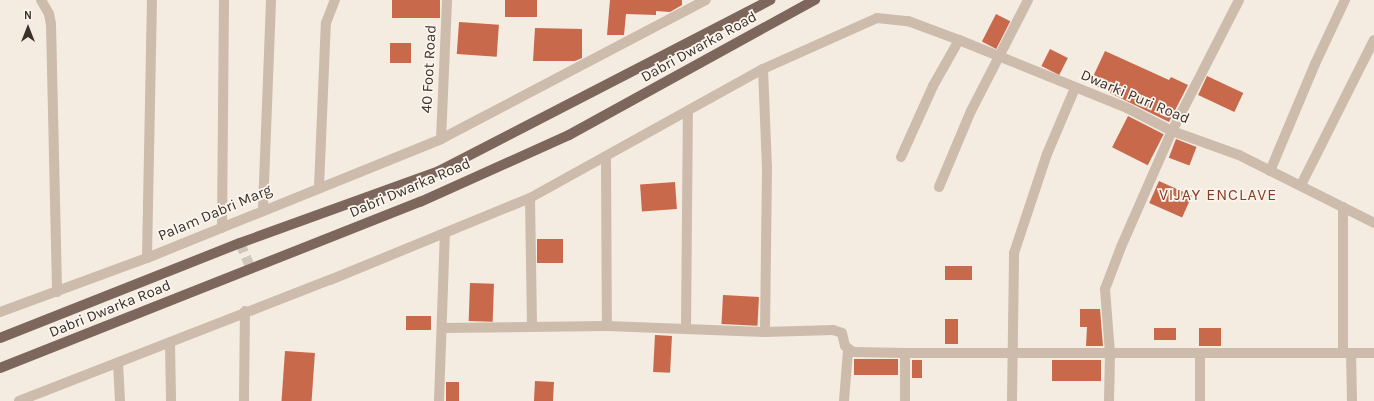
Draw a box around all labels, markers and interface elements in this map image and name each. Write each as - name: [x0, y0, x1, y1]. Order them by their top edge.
- north arrow: [8, 8, 48, 48]
- street label: Dabri Dwarka Road: [638, 8, 760, 86]
- text: N: [24, 9, 32, 22]
- street label: 40 Foot Road: [418, 24, 440, 114]
- street label: Dwarki Puri Road: [1078, 66, 1192, 128]
- street label: Dabri Dwarka Road: [347, 154, 473, 222]
- street label: Palam Dabri Marg: [155, 181, 275, 245]
- district label: VIJAY ENCLAVE: [1159, 185, 1277, 205]
- street label: Dabri Dwarka Road: [46, 276, 174, 342]

